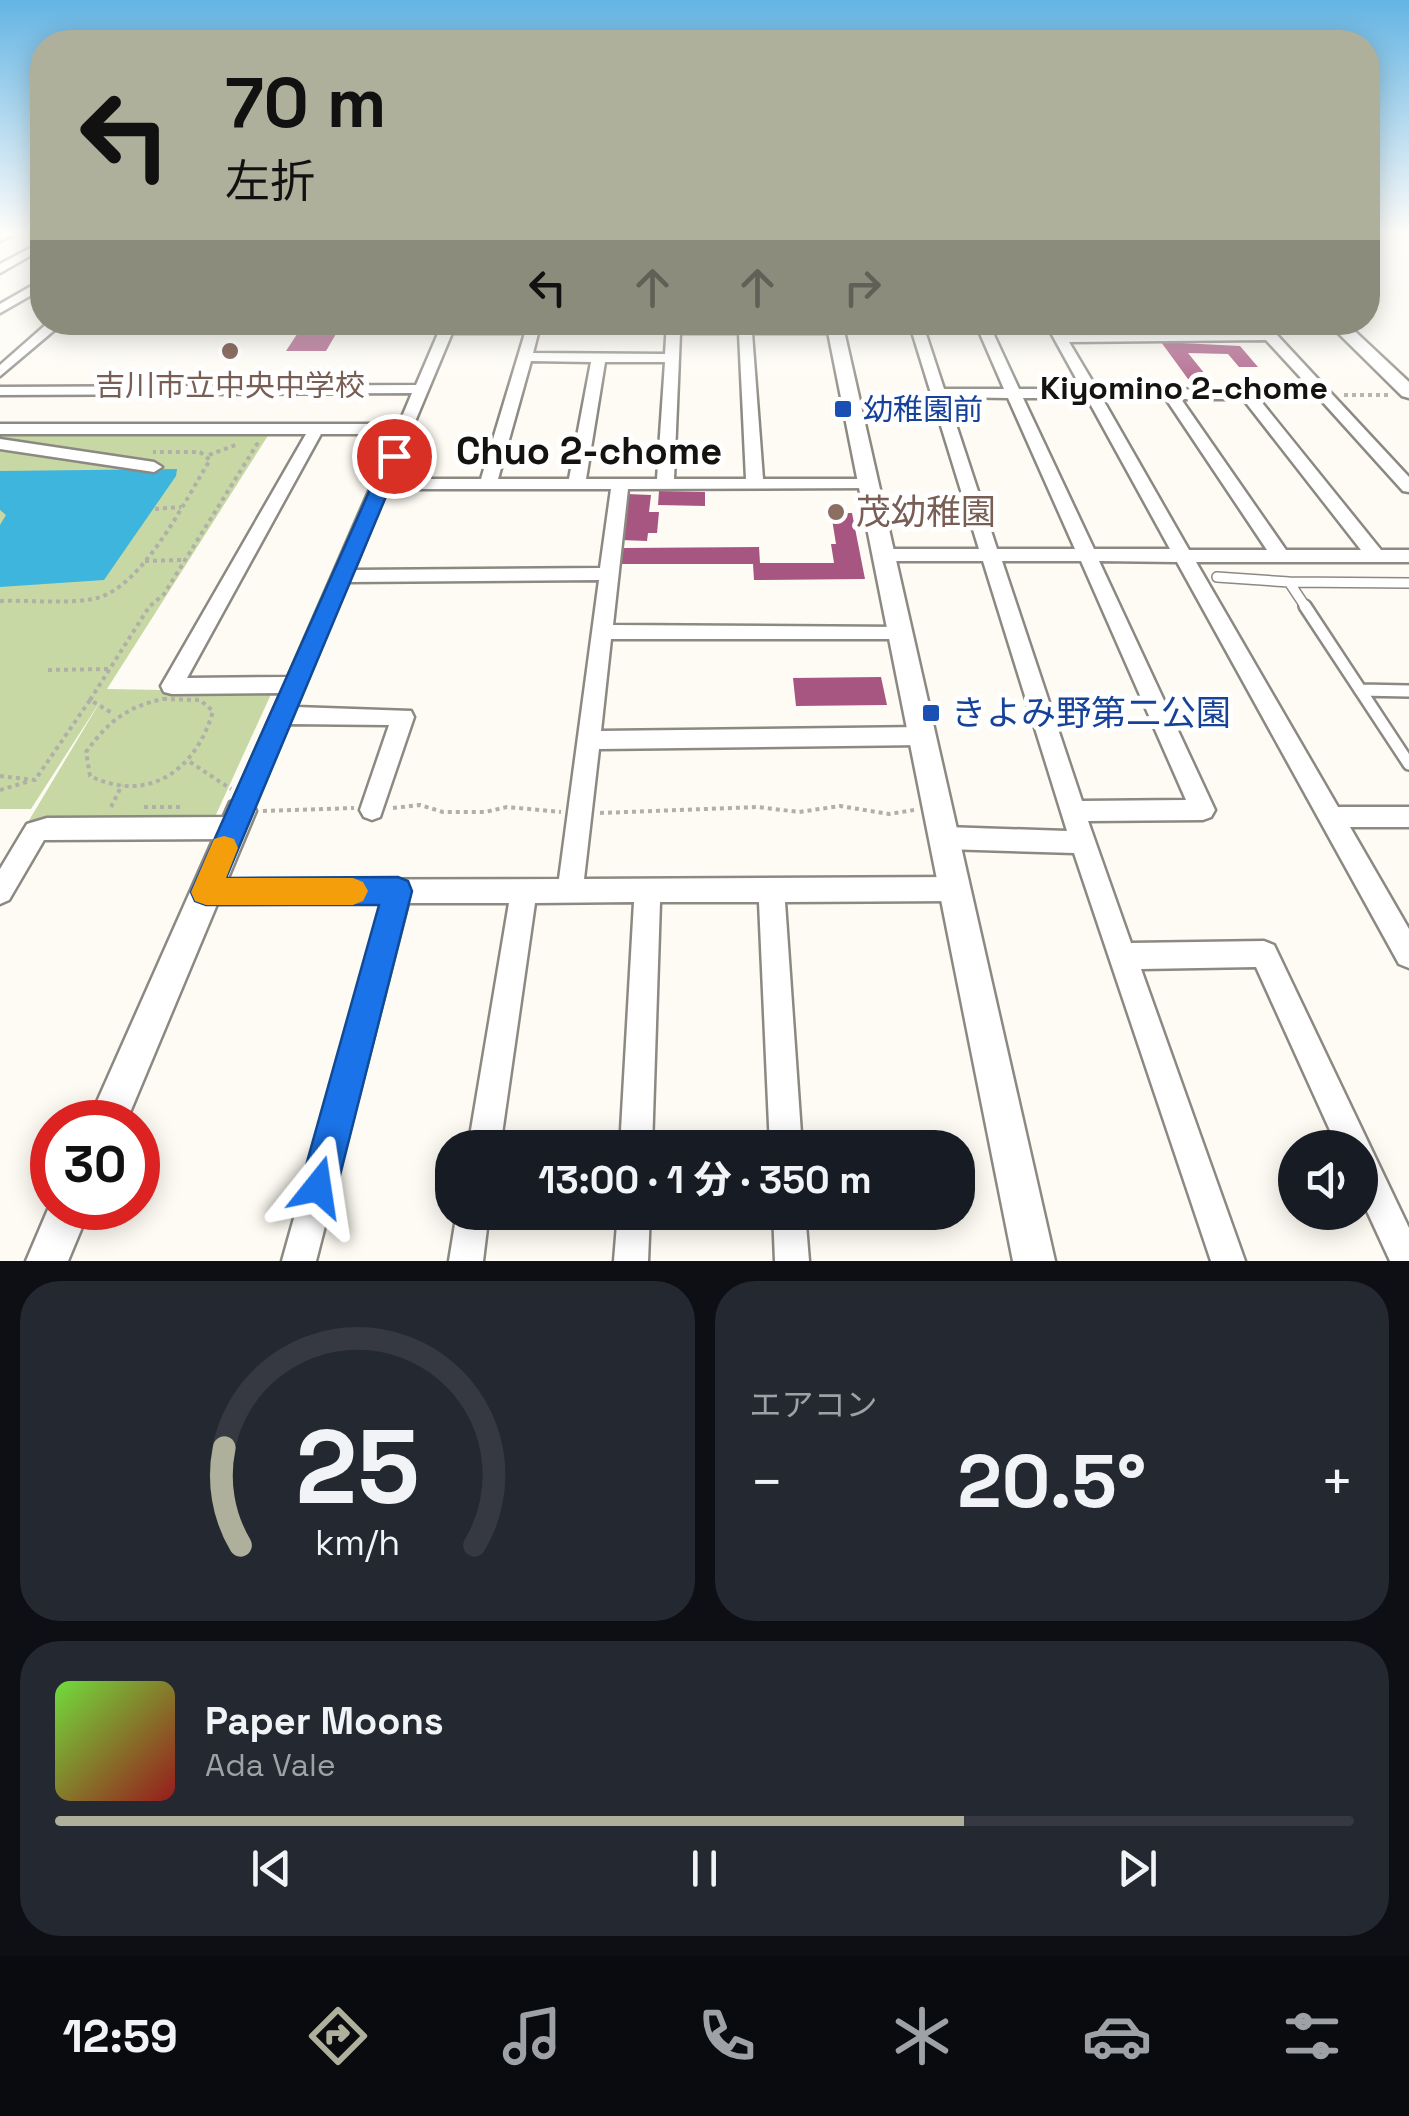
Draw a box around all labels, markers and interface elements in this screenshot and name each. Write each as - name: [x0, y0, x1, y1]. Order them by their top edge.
- text: 70 m: [225, 58, 386, 147]
- icon: left: [60, 70, 190, 200]
- text: 左折: [225, 153, 315, 210]
- icon: left: [520, 260, 575, 315]
- icon: ahead: [625, 260, 680, 315]
- icon: ahead: [730, 260, 785, 315]
- icon: right: [835, 260, 890, 315]
- marker: 吉川市立中央中学校: [219, 340, 241, 362]
- place label: 吉川市立中央中学校: [95, 366, 365, 405]
- district label: Kiyomino 2-chome: [1040, 368, 1328, 408]
- place label: 幼稚園前: [863, 390, 983, 429]
- marker: 幼稚園前: [832, 398, 854, 420]
- pin: [352, 414, 437, 499]
- district label: Chuo 2-chome: [456, 427, 722, 475]
- icon: arrive: [367, 429, 422, 484]
- place label: 茂幼稚園: [856, 490, 996, 534]
- marker: 茂幼稚園: [825, 501, 847, 523]
- place label: きよみ野第二公園: [951, 691, 1231, 735]
- marker: きよみ野第二公園: [920, 702, 942, 724]
- speed limit sign: 30: [30, 1100, 160, 1230]
- map controls: [1278, 1130, 1378, 1230]
- button: sound: [1278, 1130, 1378, 1230]
- position arrow: [266, 1135, 370, 1239]
- text: 13:00 · 1 分 · 350 m: [538, 1156, 872, 1204]
- text: エアコン: [750, 1385, 878, 1425]
- text: 25: [295, 1401, 419, 1533]
- text: 20.5°: [957, 1433, 1146, 1529]
- text: −: [750, 1447, 784, 1517]
- text: +: [1320, 1447, 1354, 1517]
- text: km/h: [315, 1520, 400, 1565]
- text: Paper Moons: [205, 1697, 444, 1745]
- text: Ada Vale: [205, 1745, 336, 1785]
- icon: previous: [244, 1841, 299, 1896]
- icon: pause: [677, 1841, 732, 1896]
- icon: next: [1110, 1841, 1165, 1896]
- icon: directions: [303, 2001, 373, 2071]
- icon: music: [497, 2001, 567, 2071]
- icon: phone: [692, 2001, 762, 2071]
- icon: climate: [887, 2001, 957, 2071]
- icon: car: [1082, 2001, 1152, 2071]
- icon: filters: [1277, 2001, 1347, 2071]
- text: 12:59: [62, 2008, 178, 2065]

